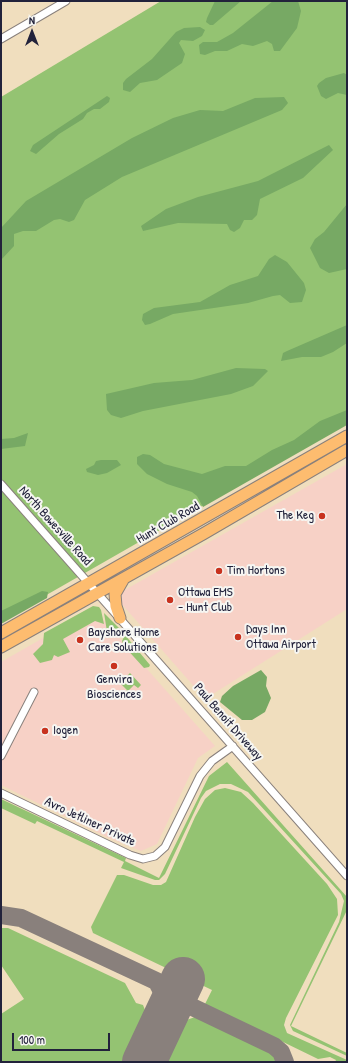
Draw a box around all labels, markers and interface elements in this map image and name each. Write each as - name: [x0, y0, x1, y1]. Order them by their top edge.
- north arrow: [12, 12, 52, 52]
- text: N: [29, 13, 35, 27]
- street label: North Bowesville Road: [15, 483, 95, 569]
- street label: Hunt Club Road: [134, 499, 202, 547]
- place label: The Keg: [277, 508, 314, 524]
- marker: The Keg: [317, 511, 327, 521]
- place label: Tim Hortons: [227, 563, 285, 579]
- marker: Tim Hortons: [214, 566, 224, 576]
- place label: Ottawa EMS - Hunt Club: [178, 585, 233, 616]
- marker: Ottawa EMS - Hunt Club: [165, 595, 175, 605]
- place label: Days Inn Ottawa Airport: [246, 622, 316, 653]
- place label: Bayshore Home Care Solutions: [88, 625, 159, 656]
- marker: Days Inn Ottawa Airport: [233, 632, 243, 642]
- marker: Bayshore Home Care Solutions: [75, 635, 85, 645]
- marker: Genvira Biosciences: [109, 661, 119, 671]
- place label: Genvira Biosciences: [87, 672, 141, 703]
- street label: Paul Benoit Driveway: [190, 680, 266, 764]
- place label: Iogen: [53, 723, 78, 739]
- marker: Iogen: [40, 726, 50, 736]
- street label: Avro Jetliner Private: [42, 794, 138, 850]
- scale bar: [14, 1025, 112, 1051]
- text: 100 m: [19, 1031, 45, 1048]

